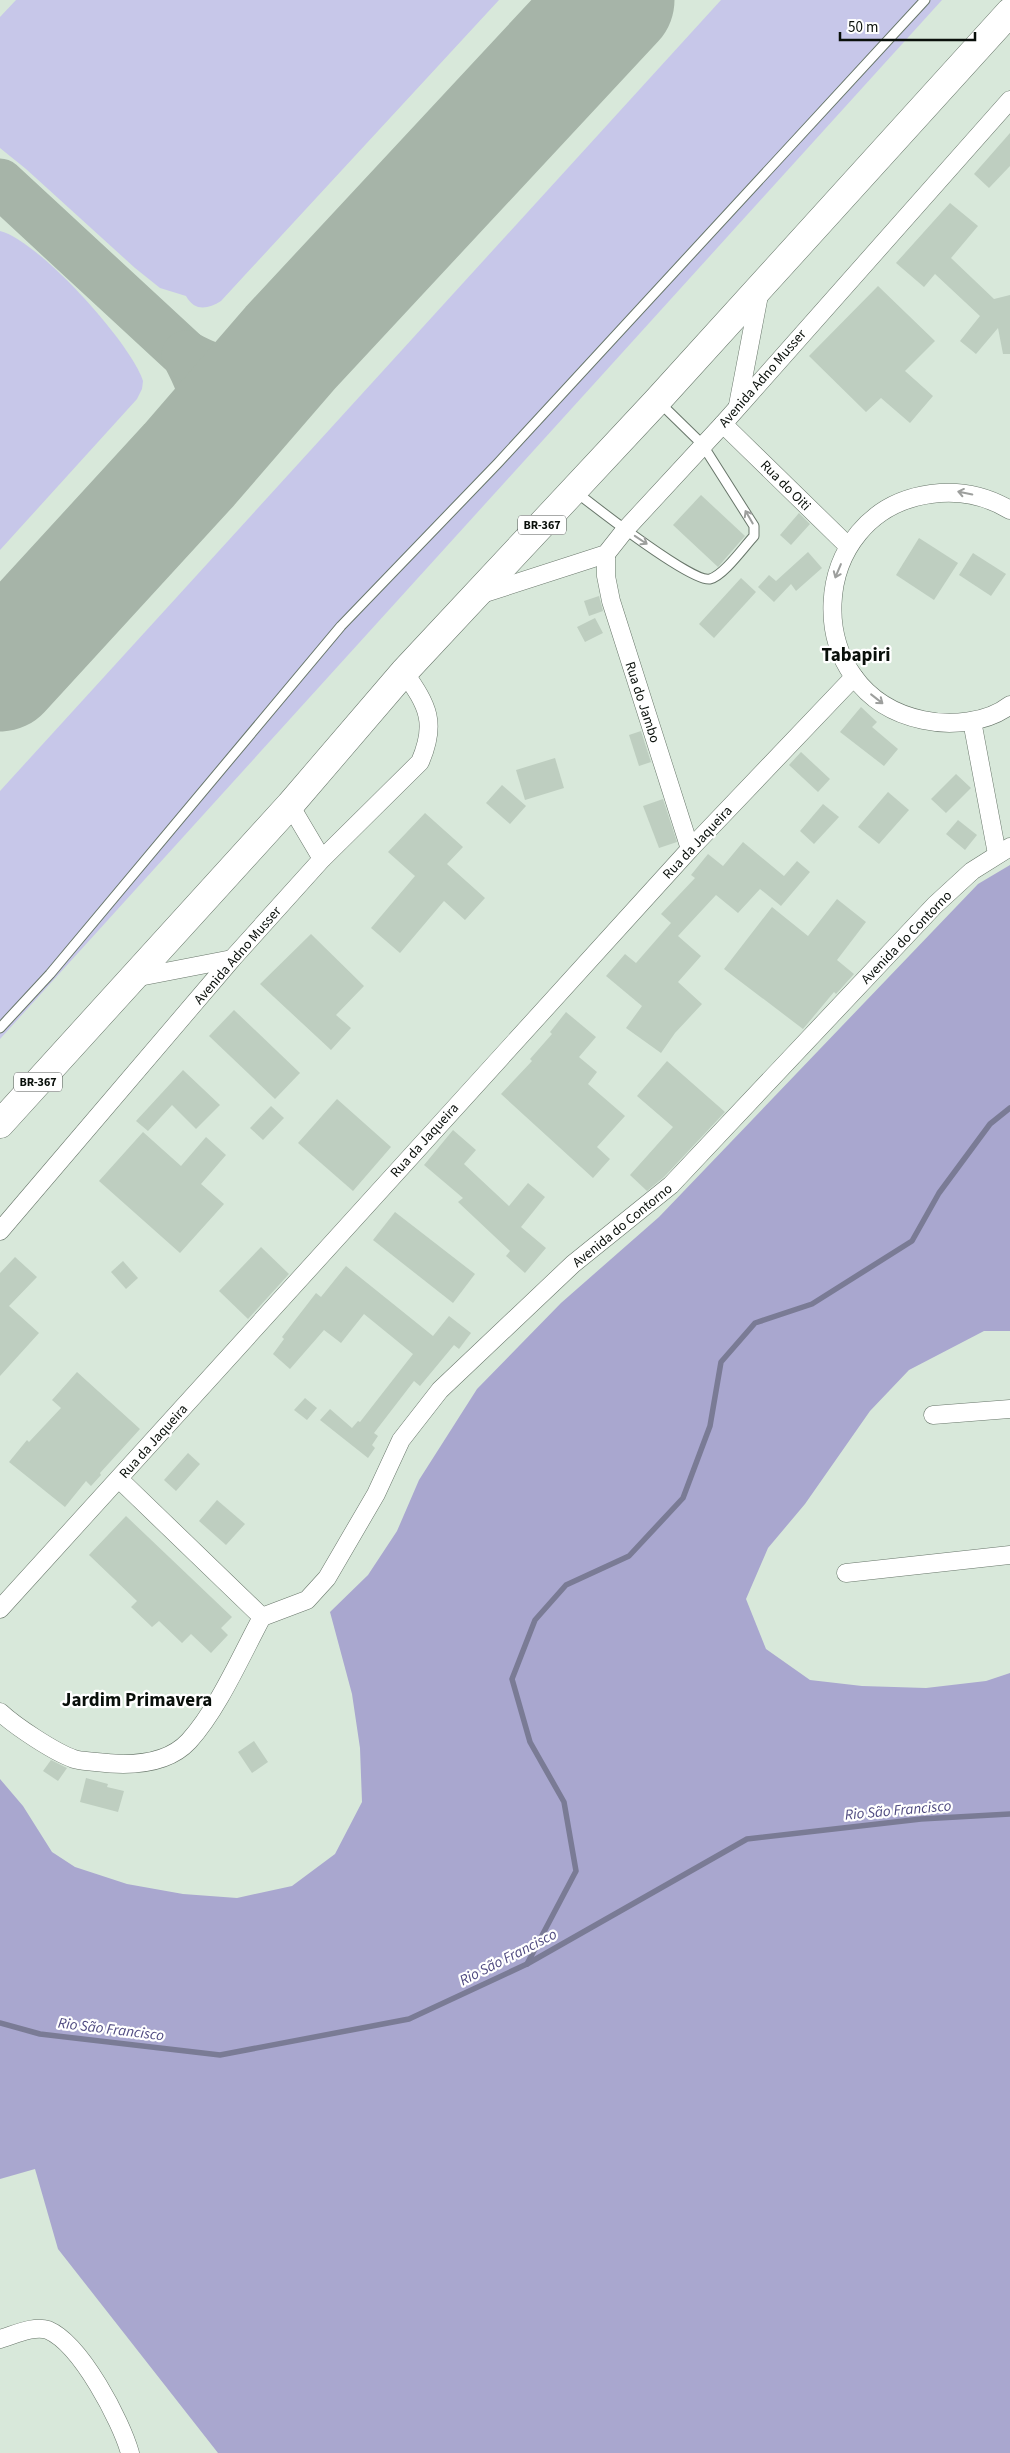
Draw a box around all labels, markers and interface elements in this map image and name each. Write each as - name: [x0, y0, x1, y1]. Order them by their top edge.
- scale bar: [840, 10, 975, 42]
- text: 50 m: [848, 17, 878, 38]
- street label: Avenida Adno Musser: [714, 325, 811, 432]
- street label: Rua do Oiti: [755, 456, 815, 516]
- one-way arrow: [957, 488, 973, 498]
- one-way arrow: [744, 511, 754, 525]
- road number: BR-367: [518, 516, 566, 534]
- one-way arrow: [633, 536, 647, 546]
- one-way arrow: [832, 563, 842, 578]
- district label: Tabapiri: [822, 642, 891, 669]
- street label: Rua do Jambo: [620, 659, 665, 745]
- one-way arrow: [870, 694, 884, 704]
- street label: Rua da Jaqueira: [658, 801, 737, 884]
- street label: Avenida do Contorno: [857, 886, 957, 989]
- street label: Avenida Adno Musser: [189, 902, 286, 1009]
- road number: BR-367: [14, 1072, 62, 1092]
- street label: Rua da Jaqueira: [386, 1099, 464, 1182]
- street label: Avenida do Contorno: [568, 1179, 677, 1272]
- street label: Rua da Jaqueira: [115, 1400, 193, 1483]
- district label: Jardim Primavera: [62, 1687, 212, 1714]
- water label: Rio São Francisco: [844, 1795, 952, 1826]
- water label: Rio São Francisco: [456, 1924, 561, 1991]
- water label: Rio São Francisco: [57, 2013, 166, 2046]

